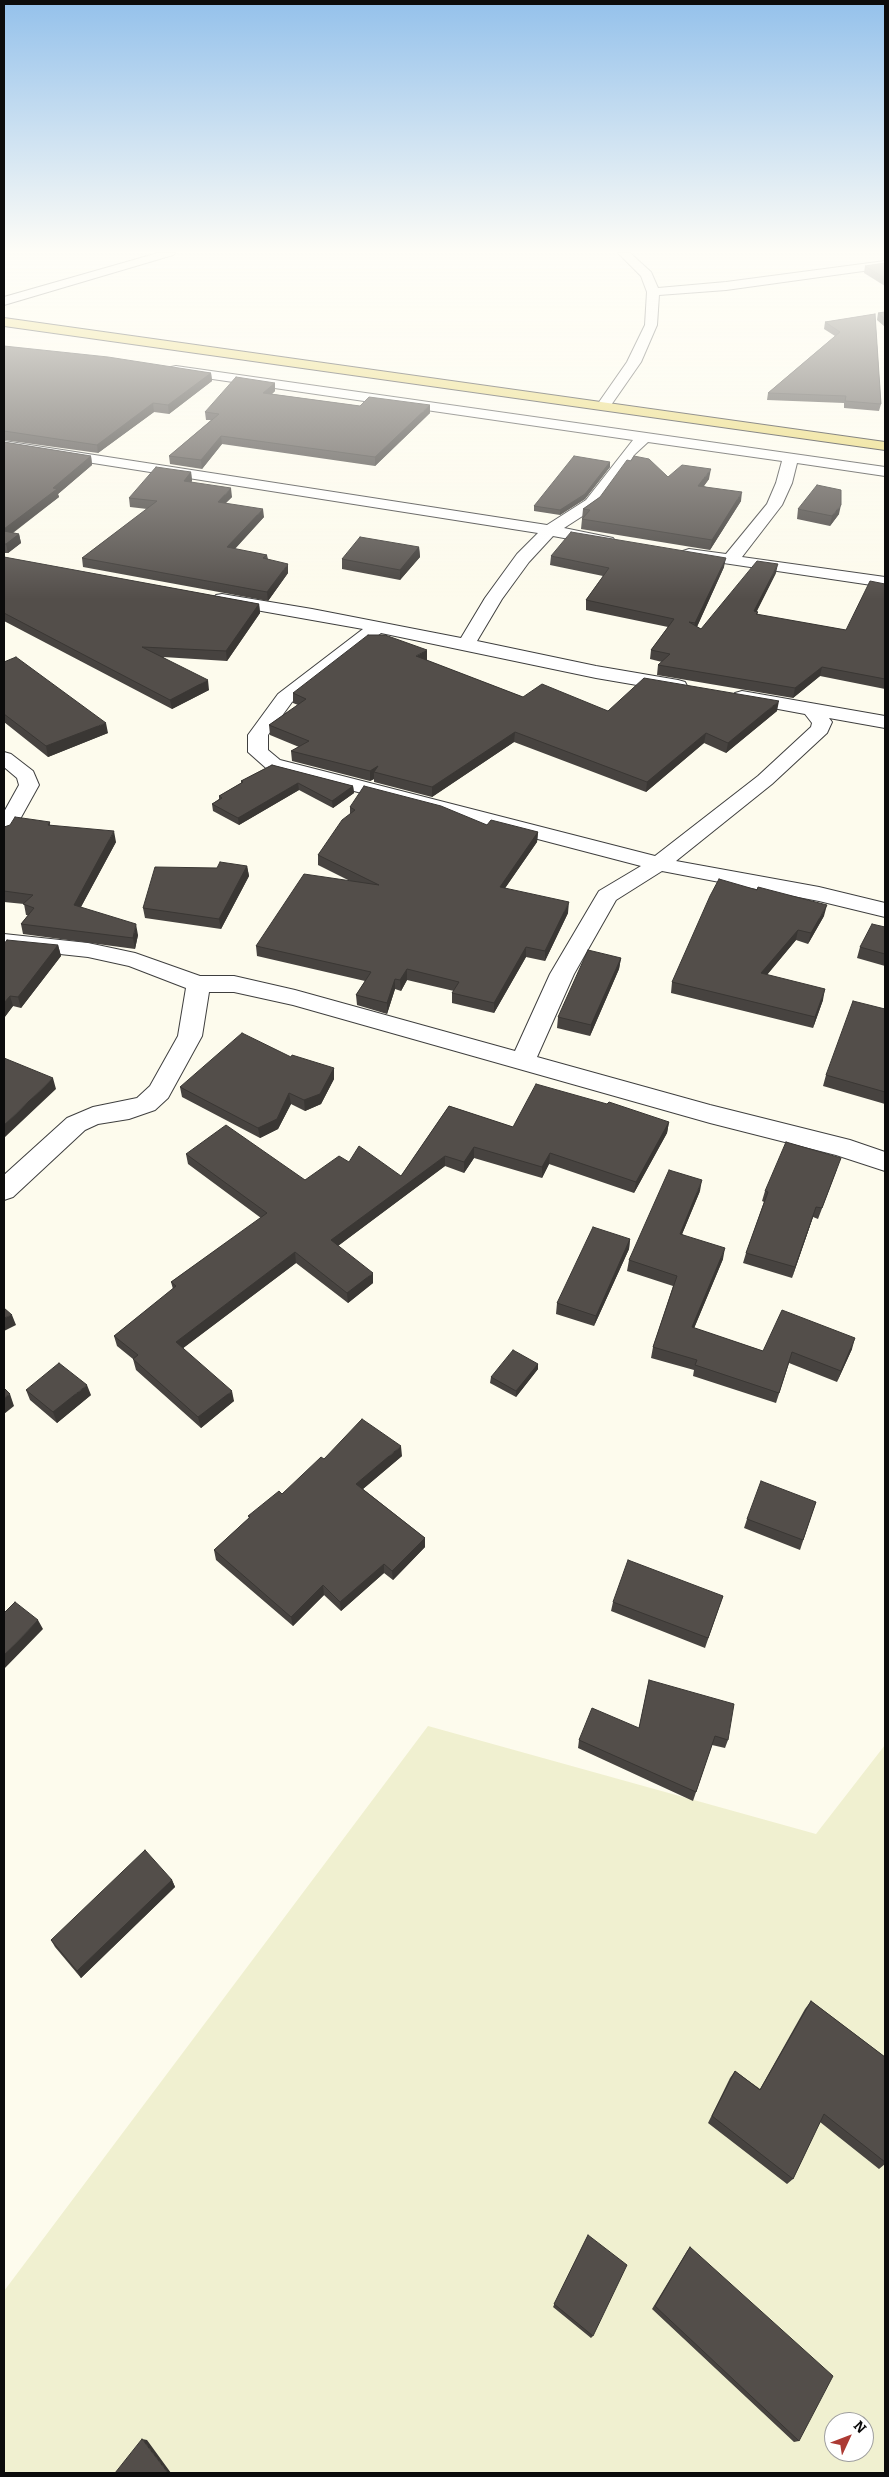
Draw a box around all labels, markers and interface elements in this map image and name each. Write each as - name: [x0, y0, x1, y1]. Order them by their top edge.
- north arrow: [824, 2412, 874, 2462]
- text: N: [850, 2417, 870, 2437]

